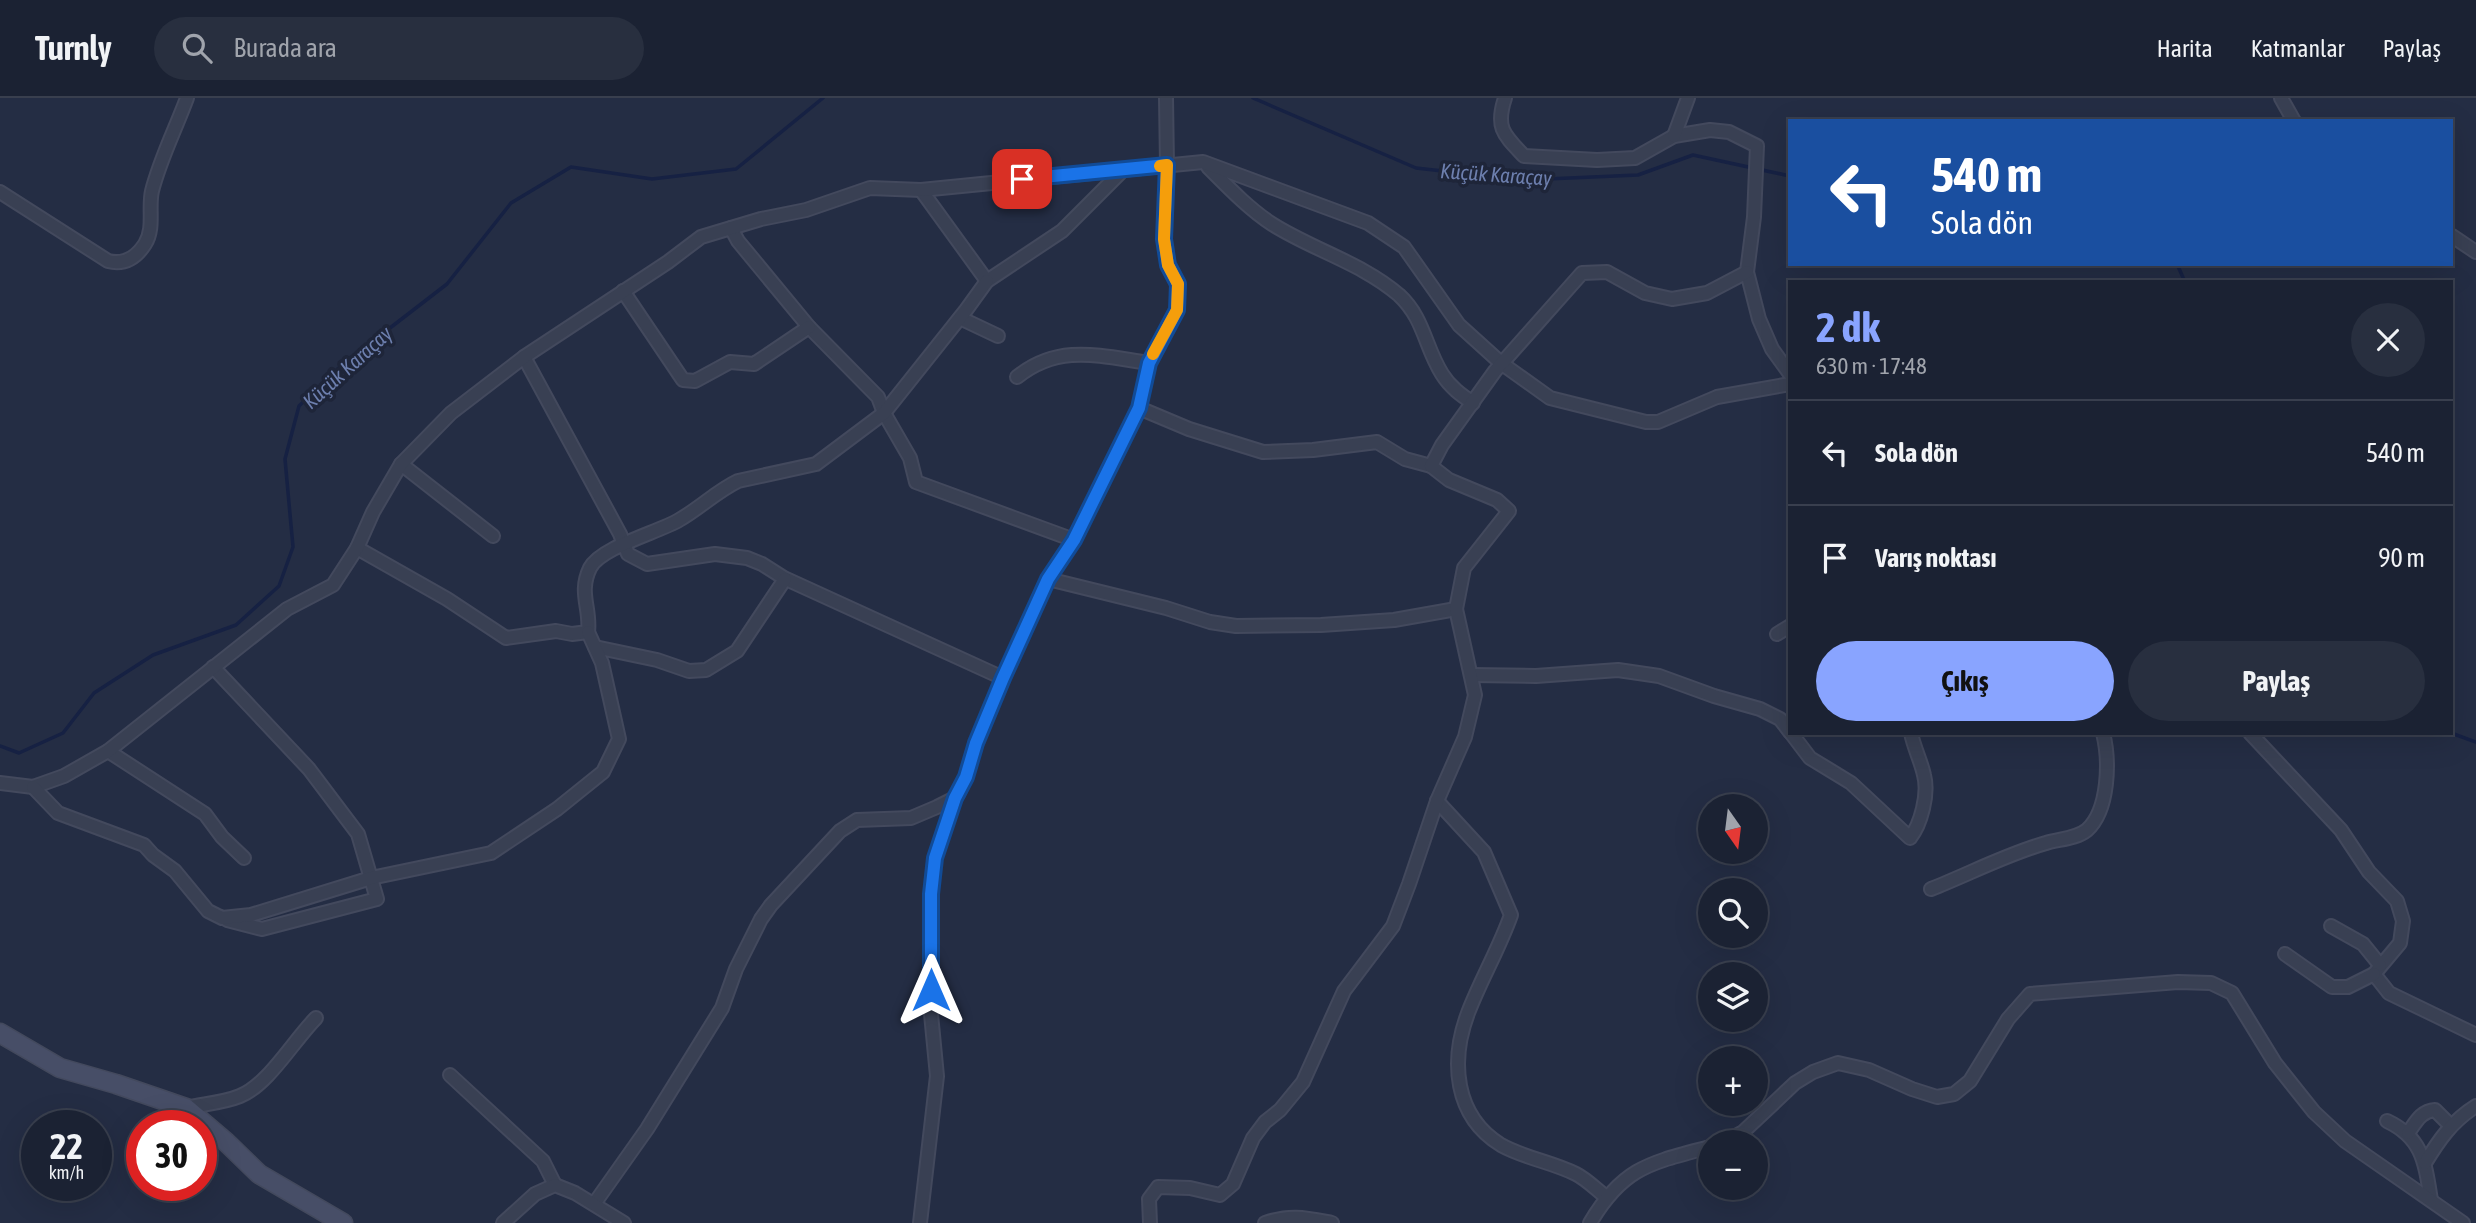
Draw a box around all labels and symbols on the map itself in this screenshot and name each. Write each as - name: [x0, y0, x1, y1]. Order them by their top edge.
- pin: [992, 149, 1052, 209]
- water label: Küçük Karaçay: [1440, 158, 1553, 190]
- water label: Küçük Karaçay: [298, 321, 397, 413]
- north arrow: [1698, 794, 1768, 864]
- position arrow: [894, 953, 968, 1027]
- speed limit sign: 30: [126, 1110, 217, 1201]

